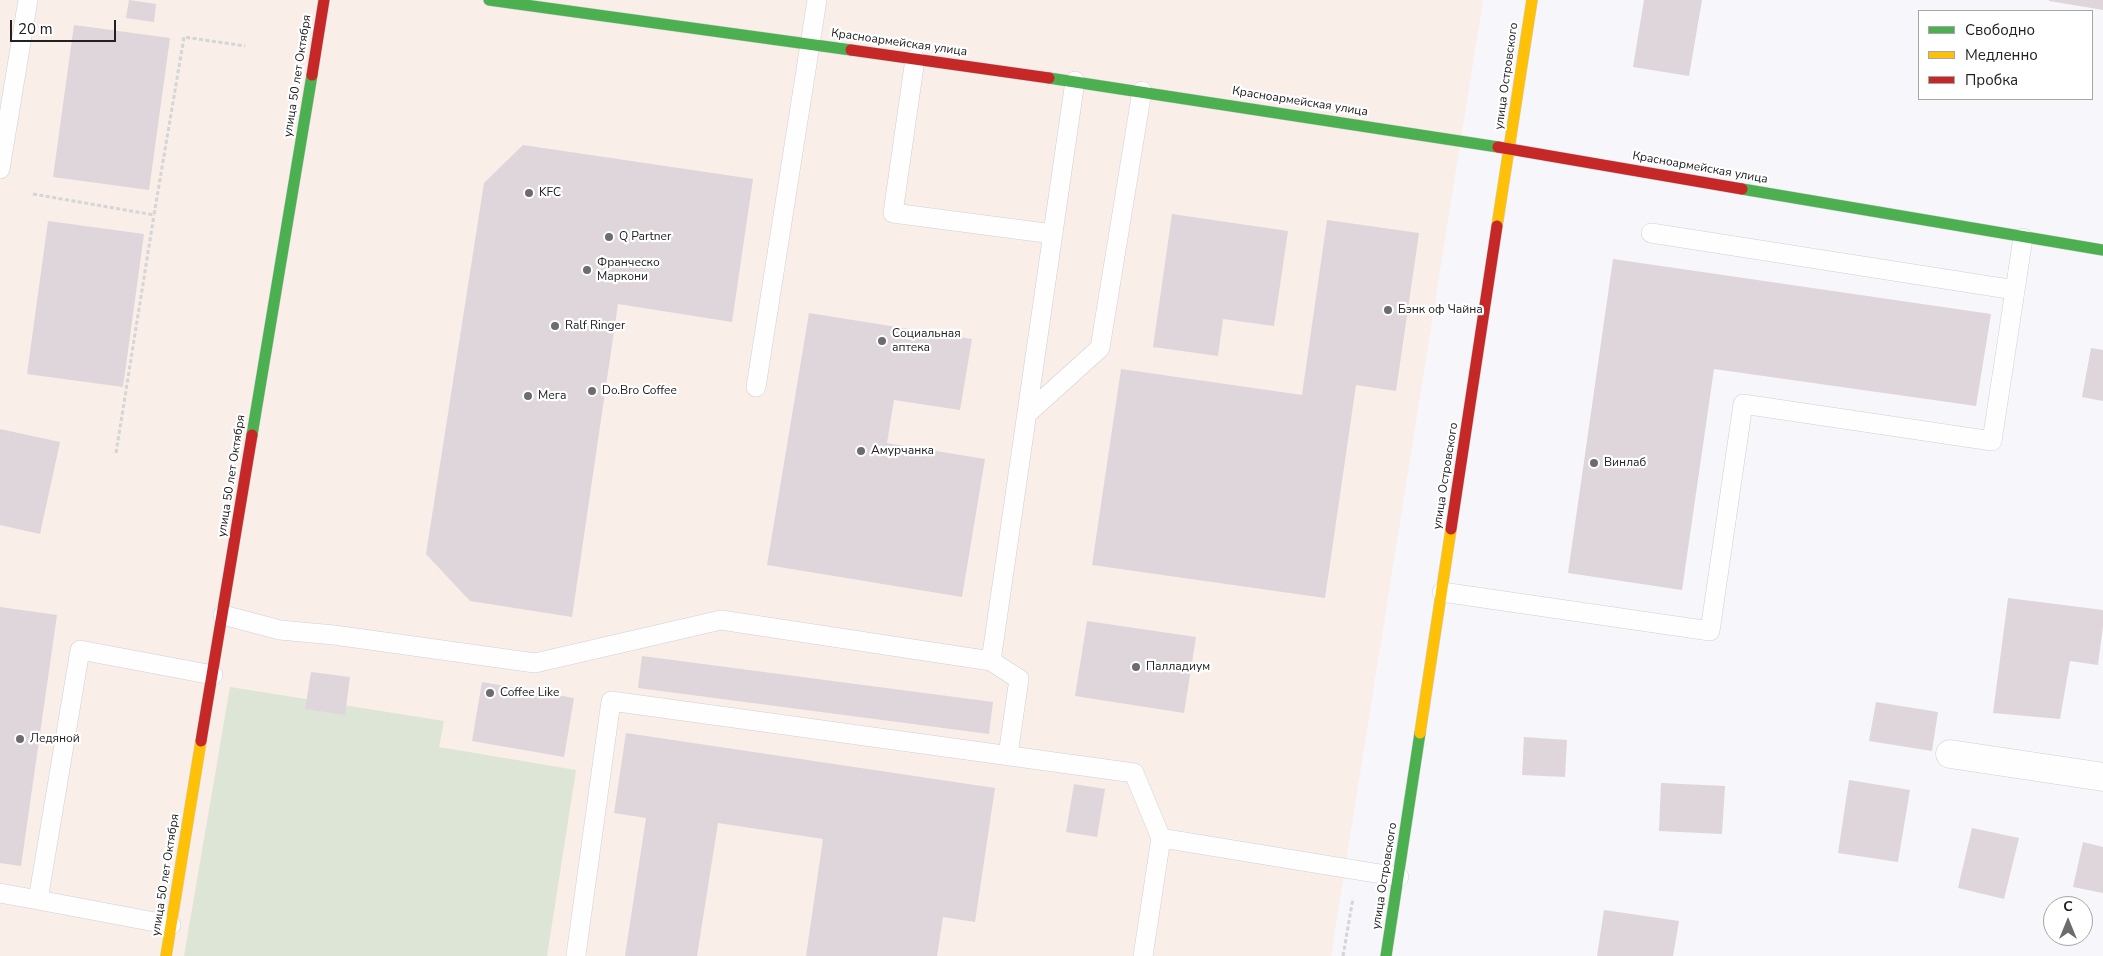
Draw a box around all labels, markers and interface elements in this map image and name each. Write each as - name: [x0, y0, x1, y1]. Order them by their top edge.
- scale bar: [12, 10, 119, 42]
- legend: [1918, 10, 2093, 100]
- street label: улица 50 лет Октября: [281, 14, 315, 138]
- text: 20 m: [18, 19, 53, 39]
- text: Свободно: [1965, 20, 2035, 40]
- street label: улица Островского: [1492, 22, 1522, 130]
- street label: Красноармейская улица: [830, 26, 968, 60]
- text: Медленно: [1965, 45, 2038, 65]
- text: Пробка: [1965, 70, 2018, 90]
- street label: Красноармейская улица: [1231, 84, 1369, 120]
- street label: Красноармейская улица: [1631, 149, 1769, 187]
- place label: KFC: [539, 186, 561, 200]
- marker: KFC: [523, 187, 535, 199]
- place label: Q Partner: [619, 230, 671, 244]
- marker: Q Partner: [603, 231, 615, 243]
- place label: Франческо Маркони: [597, 256, 660, 284]
- marker: Франческо Маркони: [581, 264, 593, 276]
- place label: Бэнк оф Чайна: [1398, 303, 1483, 317]
- marker: Бэнк оф Чайна: [1382, 304, 1394, 316]
- place label: Ralf Ringer: [565, 319, 625, 333]
- marker: Ralf Ringer: [549, 320, 561, 332]
- place label: Социальная аптека: [892, 327, 961, 355]
- marker: Социальная аптека: [876, 335, 888, 347]
- place label: Do.Bro Coffee: [602, 384, 677, 398]
- marker: Do.Bro Coffee: [586, 385, 598, 397]
- place label: Мега: [538, 389, 566, 403]
- marker: Мега: [522, 390, 534, 402]
- street label: улица 50 лет Октября: [215, 414, 249, 538]
- street label: улица Островского: [1430, 422, 1462, 530]
- place label: Амурчанка: [871, 444, 934, 458]
- marker: Амурчанка: [855, 445, 867, 457]
- place label: Винлаб: [1604, 456, 1646, 470]
- marker: Винлаб: [1588, 457, 1600, 469]
- place label: Палладиум: [1146, 660, 1210, 674]
- marker: Палладиум: [1130, 661, 1142, 673]
- place label: Coffee Like: [500, 686, 559, 700]
- marker: Coffee Like: [484, 687, 496, 699]
- place label: Ледяной: [30, 732, 80, 746]
- marker: Ледяной: [14, 733, 26, 745]
- street label: улица 50 лет Октября: [149, 813, 183, 937]
- street label: улица Островского: [1369, 822, 1401, 930]
- north arrow: [2043, 896, 2093, 946]
- text: С: [2063, 897, 2073, 916]

